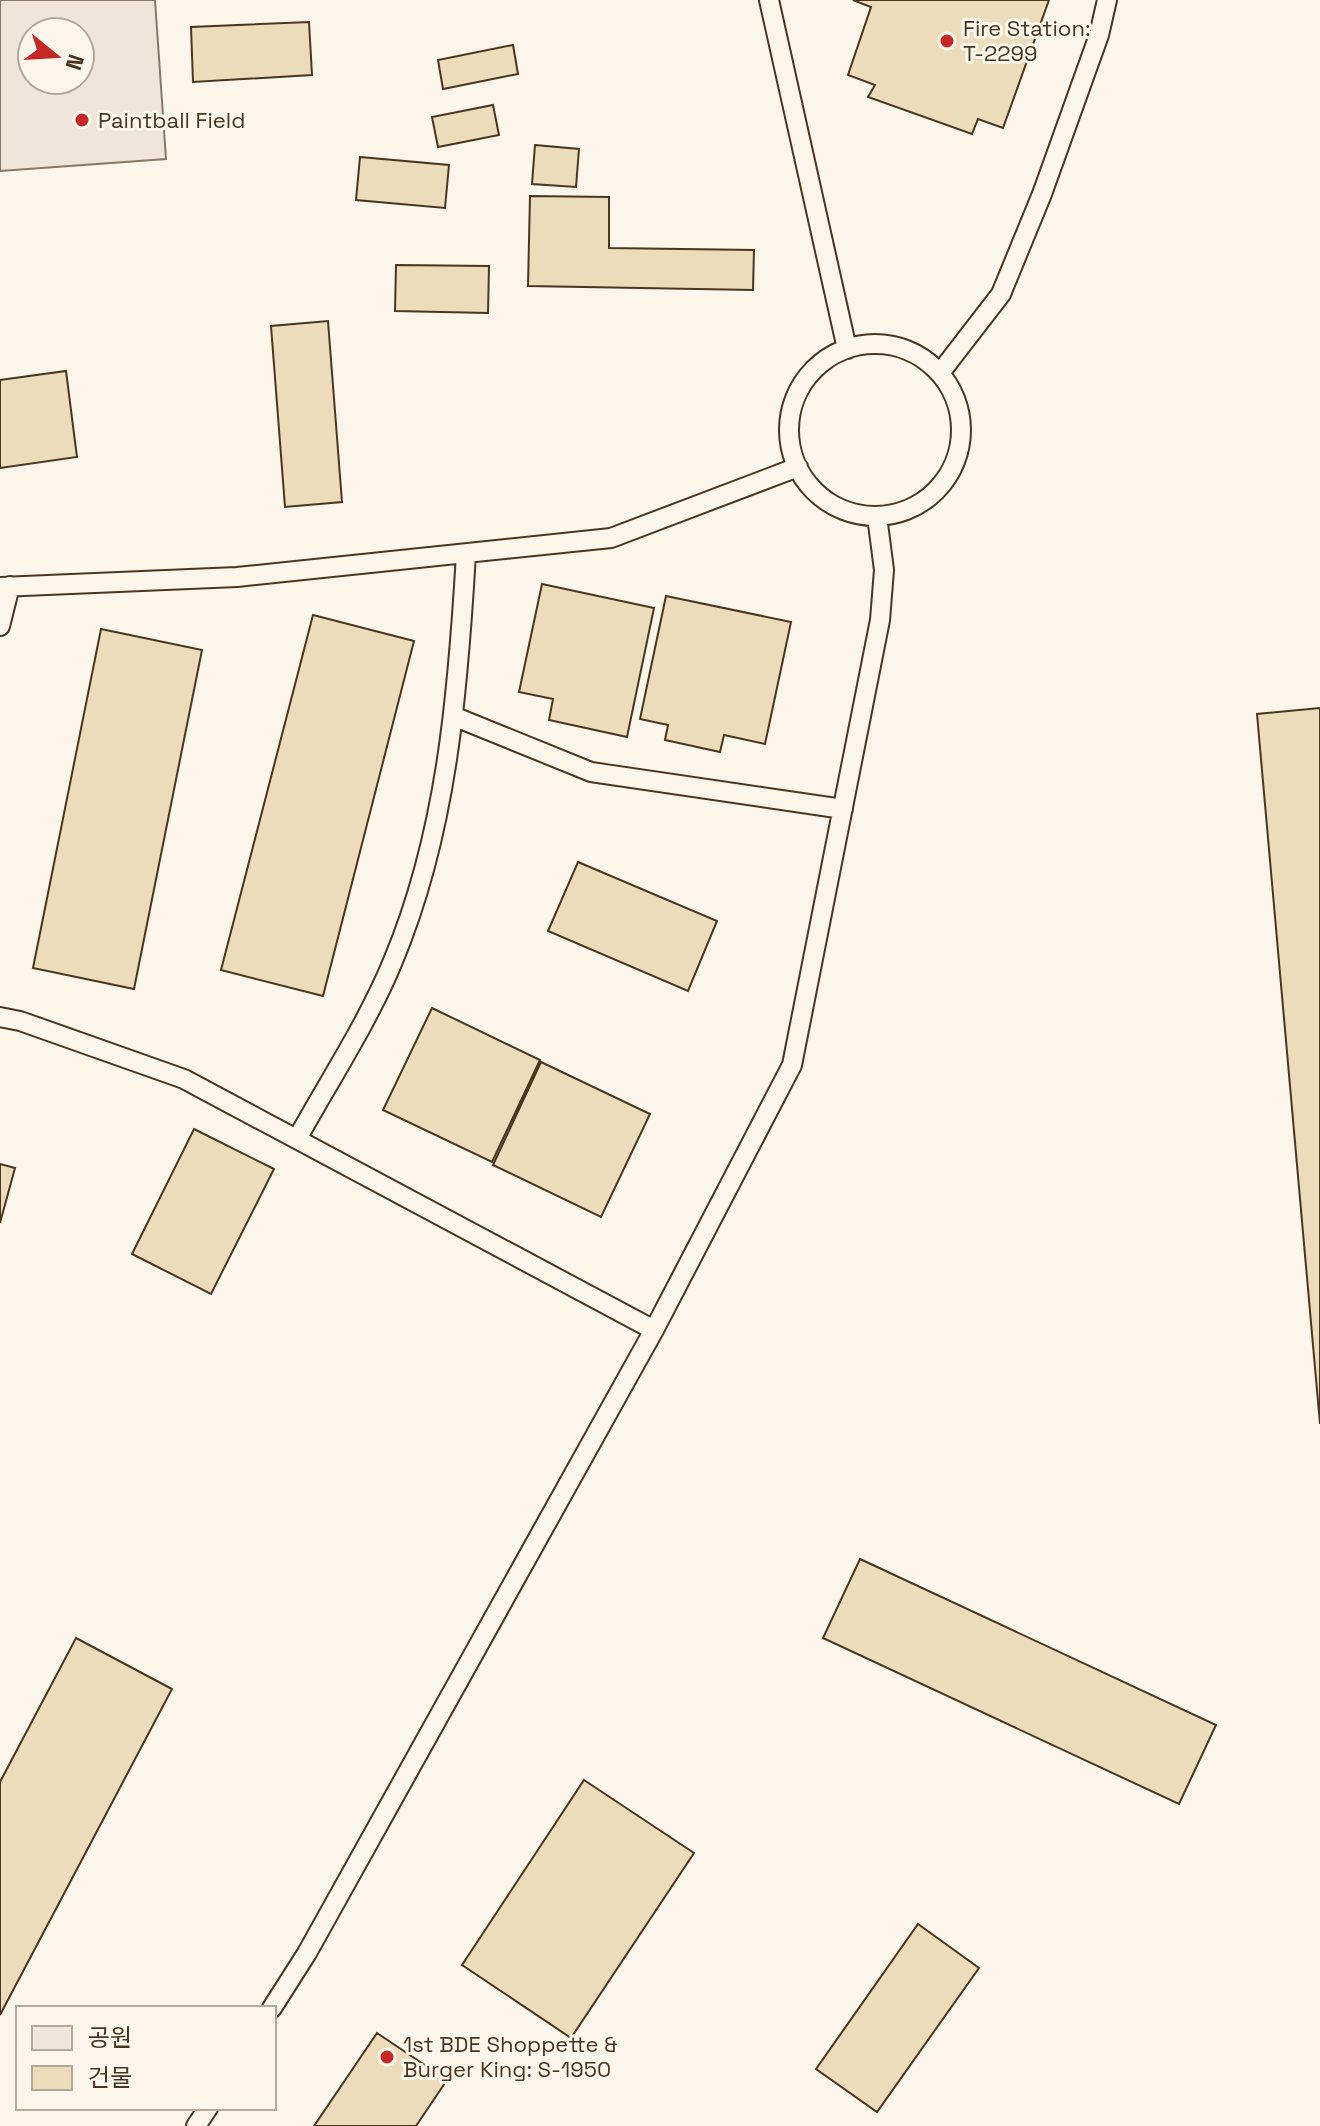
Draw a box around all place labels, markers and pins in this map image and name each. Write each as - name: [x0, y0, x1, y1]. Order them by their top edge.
- place label: Fire Station: T-2299: [963, 14, 1090, 67]
- marker: Fire Station: T-2299: [938, 32, 956, 50]
- place label: Paintball Field: [98, 106, 245, 134]
- marker: Paintball Field: [73, 111, 91, 129]
- place label: 1st BDE Shoppette & Burger King: S-1950: [403, 2030, 618, 2083]
- marker: 1st BDE Shoppette & Burger King: S-1950: [378, 2048, 396, 2066]

